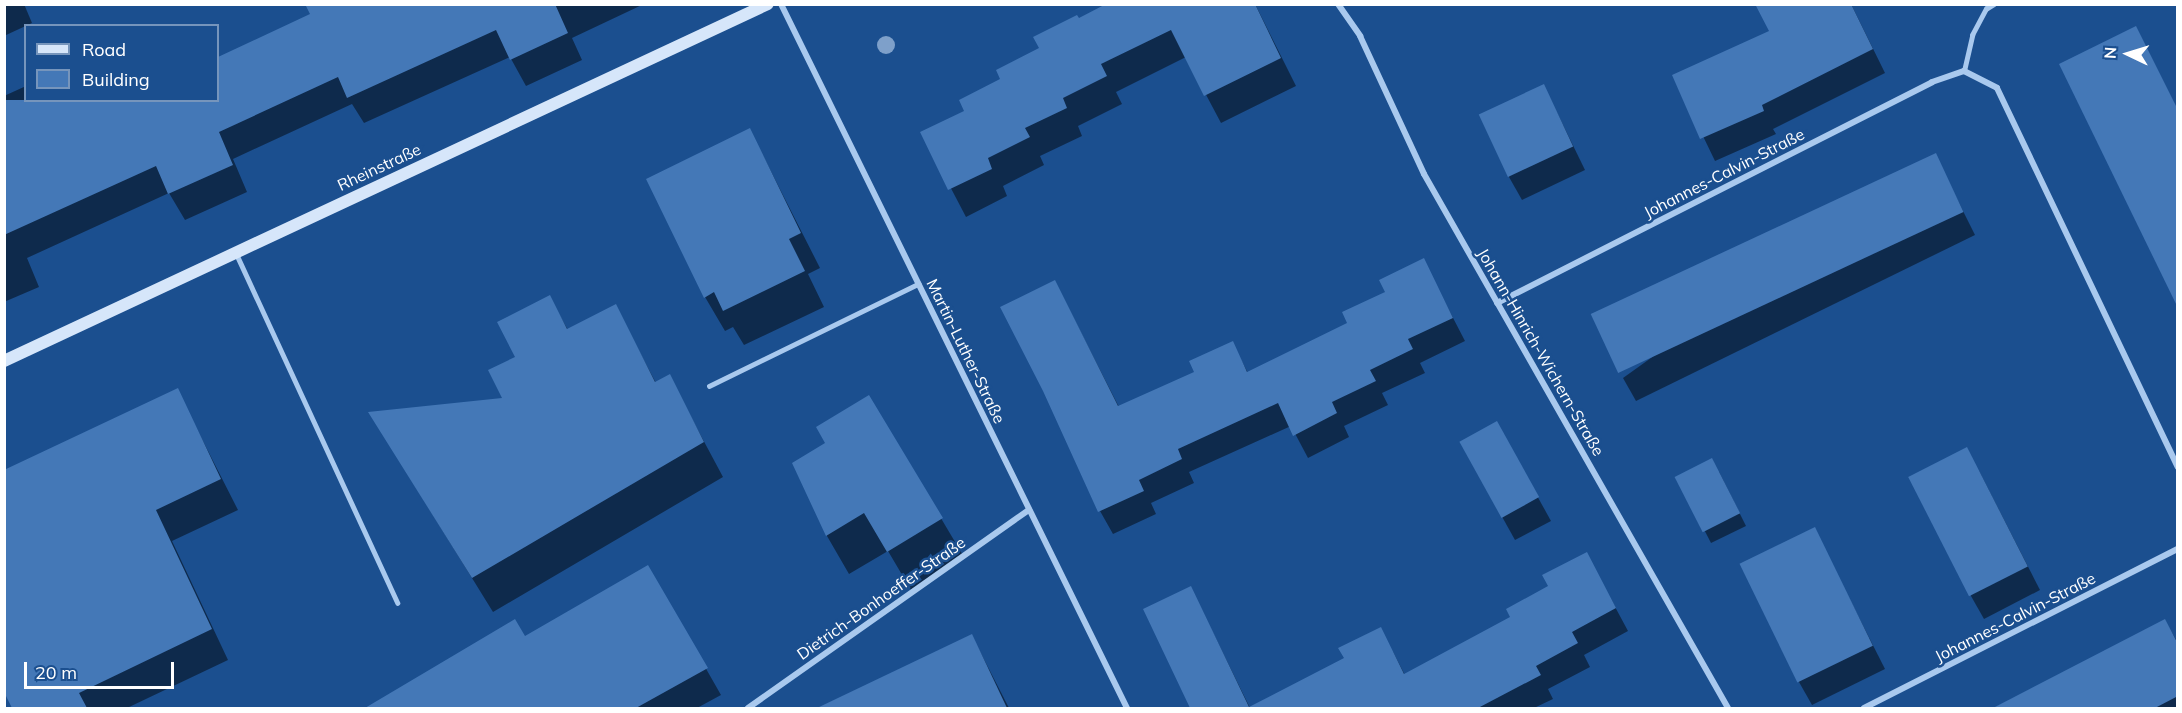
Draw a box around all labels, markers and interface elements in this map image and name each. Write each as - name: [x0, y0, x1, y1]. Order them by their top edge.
- legend: [24, 24, 219, 102]
- north arrow: [2098, 24, 2158, 84]
- text: Road: [82, 38, 126, 61]
- text: N: [2100, 46, 2120, 59]
- text: Building: [82, 68, 150, 91]
- street label: Johannes-Calvin-Straße: [1641, 124, 1807, 222]
- street label: Rheinstraße: [334, 139, 424, 195]
- street label: Johann-Hinrich-Wichern-Straße: [1474, 245, 1608, 459]
- street label: Martin-Luther-Straße: [923, 276, 1009, 426]
- street label: Dietrich-Bonhoeffer-Straße: [793, 532, 969, 664]
- street label: Johannes-Calvin-Straße: [1932, 568, 2098, 666]
- scale bar: [27, 650, 177, 688]
- text: 20 m: [35, 661, 77, 684]

